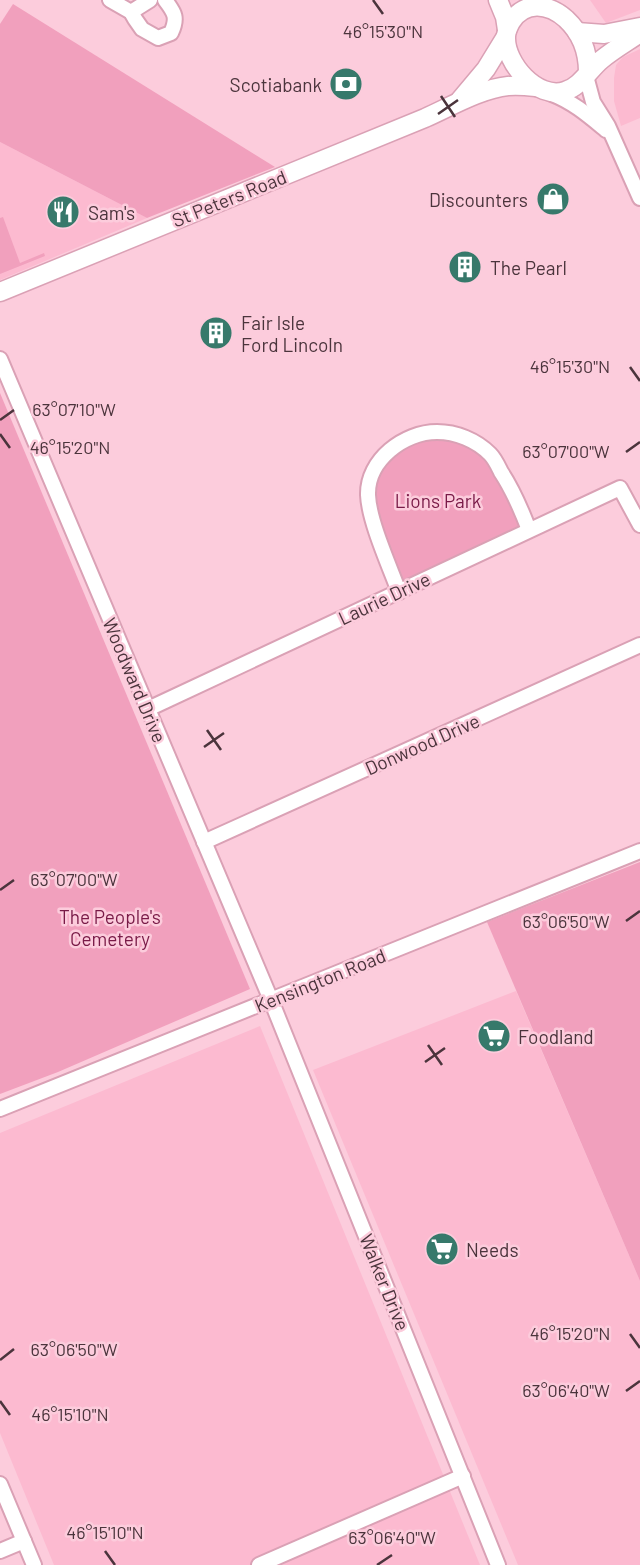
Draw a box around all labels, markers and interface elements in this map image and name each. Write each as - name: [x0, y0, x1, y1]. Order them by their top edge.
- text: 46°15'30"N: [343, 20, 423, 42]
- bank icon: Scotiabank: [327, 65, 365, 103]
- place label: Scotiabank: [230, 73, 322, 96]
- street label: St Peters Road: [168, 165, 290, 231]
- shop icon: Discounters: [534, 180, 572, 218]
- place label: Discounters: [429, 188, 528, 211]
- restaurant icon: Sam's: [44, 193, 82, 231]
- place label: Sam's: [88, 201, 135, 224]
- building icon: The Pearl: [446, 248, 484, 286]
- place label: The Pearl: [490, 256, 567, 279]
- place label: Fair Isle Ford Lincoln: [241, 311, 343, 356]
- building icon: Fair Isle Ford Lincoln: [197, 314, 235, 352]
- text: 46°15'30"N: [530, 355, 610, 377]
- text: 63°07'10"W: [32, 398, 116, 420]
- text: 46°15'20"N: [30, 436, 110, 458]
- text: 63°07'00"W: [522, 440, 610, 462]
- park label: Lions Park: [395, 489, 481, 512]
- street label: Laurie Drive: [334, 567, 434, 629]
- street label: Woodward Drive: [98, 614, 172, 746]
- street label: Donwood Drive: [361, 709, 483, 779]
- text: 63°07'00"W: [30, 868, 118, 890]
- park label: The People's Cemetery: [59, 905, 161, 950]
- text: 63°06'50"W: [522, 910, 610, 932]
- street label: Kensington Road: [251, 943, 389, 1017]
- supermarket icon: Foodland: [475, 1017, 513, 1055]
- place label: Foodland: [518, 1025, 594, 1048]
- street label: Walker Drive: [355, 1230, 415, 1334]
- supermarket icon: Needs: [423, 1230, 461, 1268]
- place label: Needs: [466, 1238, 519, 1261]
- text: 46°15'20"N: [530, 1322, 610, 1344]
- text: 63°06'50"W: [30, 1338, 118, 1360]
- text: 63°06'40"W: [522, 1379, 610, 1401]
- text: 46°15'10"N: [31, 1403, 109, 1425]
- text: 46°15'10"N: [66, 1521, 144, 1543]
- text: 63°06'40"W: [348, 1526, 436, 1548]

